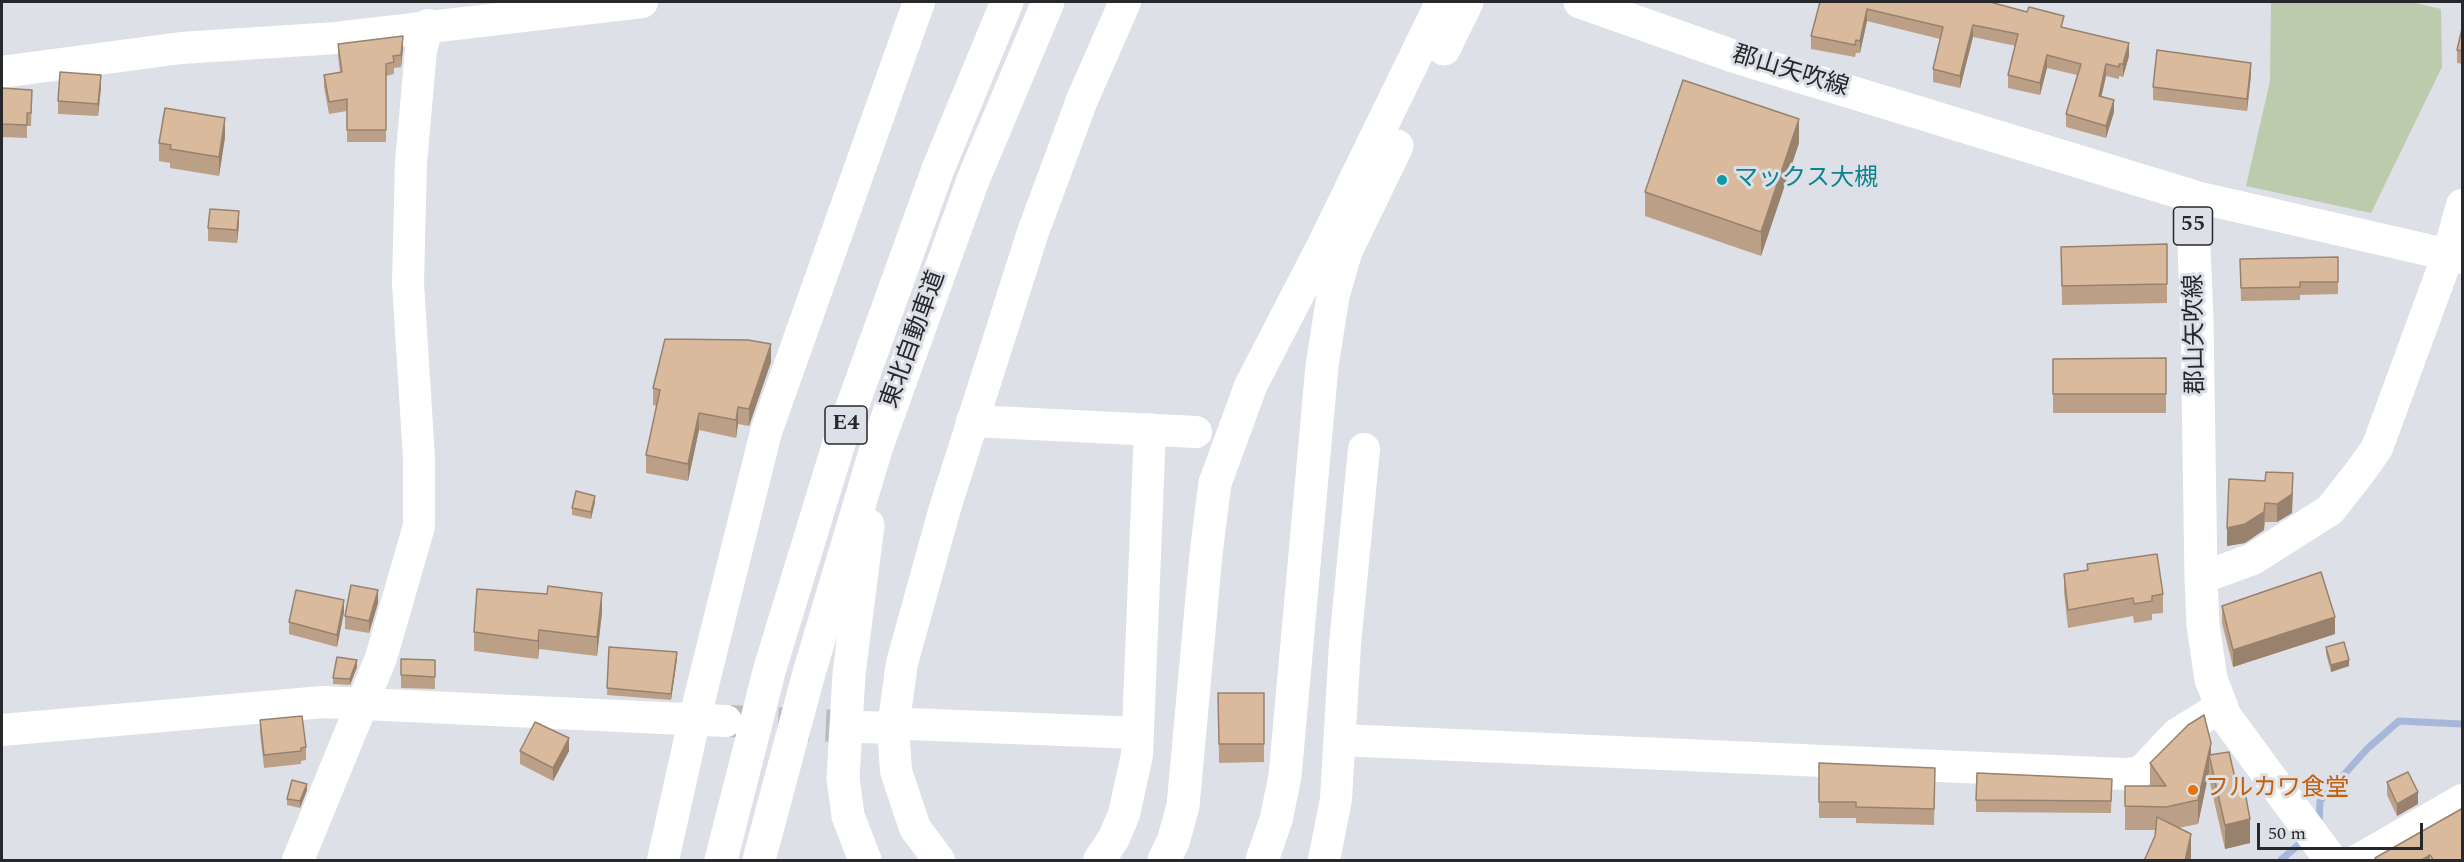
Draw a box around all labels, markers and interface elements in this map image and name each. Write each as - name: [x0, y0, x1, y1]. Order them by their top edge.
- street label: 郡山矢吹線: [1728, 42, 1852, 104]
- place label: マックス大槻: [1734, 166, 1878, 194]
- marker: マックス大槻: [1715, 173, 1729, 187]
- road number: 55: [2174, 207, 2212, 245]
- street label: 東北自動車道: [877, 267, 953, 413]
- street label: 郡山矢吹線: [2182, 274, 2212, 394]
- road number: E4: [825, 406, 867, 444]
- place label: フルカワ食堂: [2205, 776, 2349, 804]
- marker: フルカワ食堂: [2186, 783, 2200, 797]
- scale bar: [2260, 811, 2426, 849]
- text: 50 m: [2268, 820, 2306, 847]

